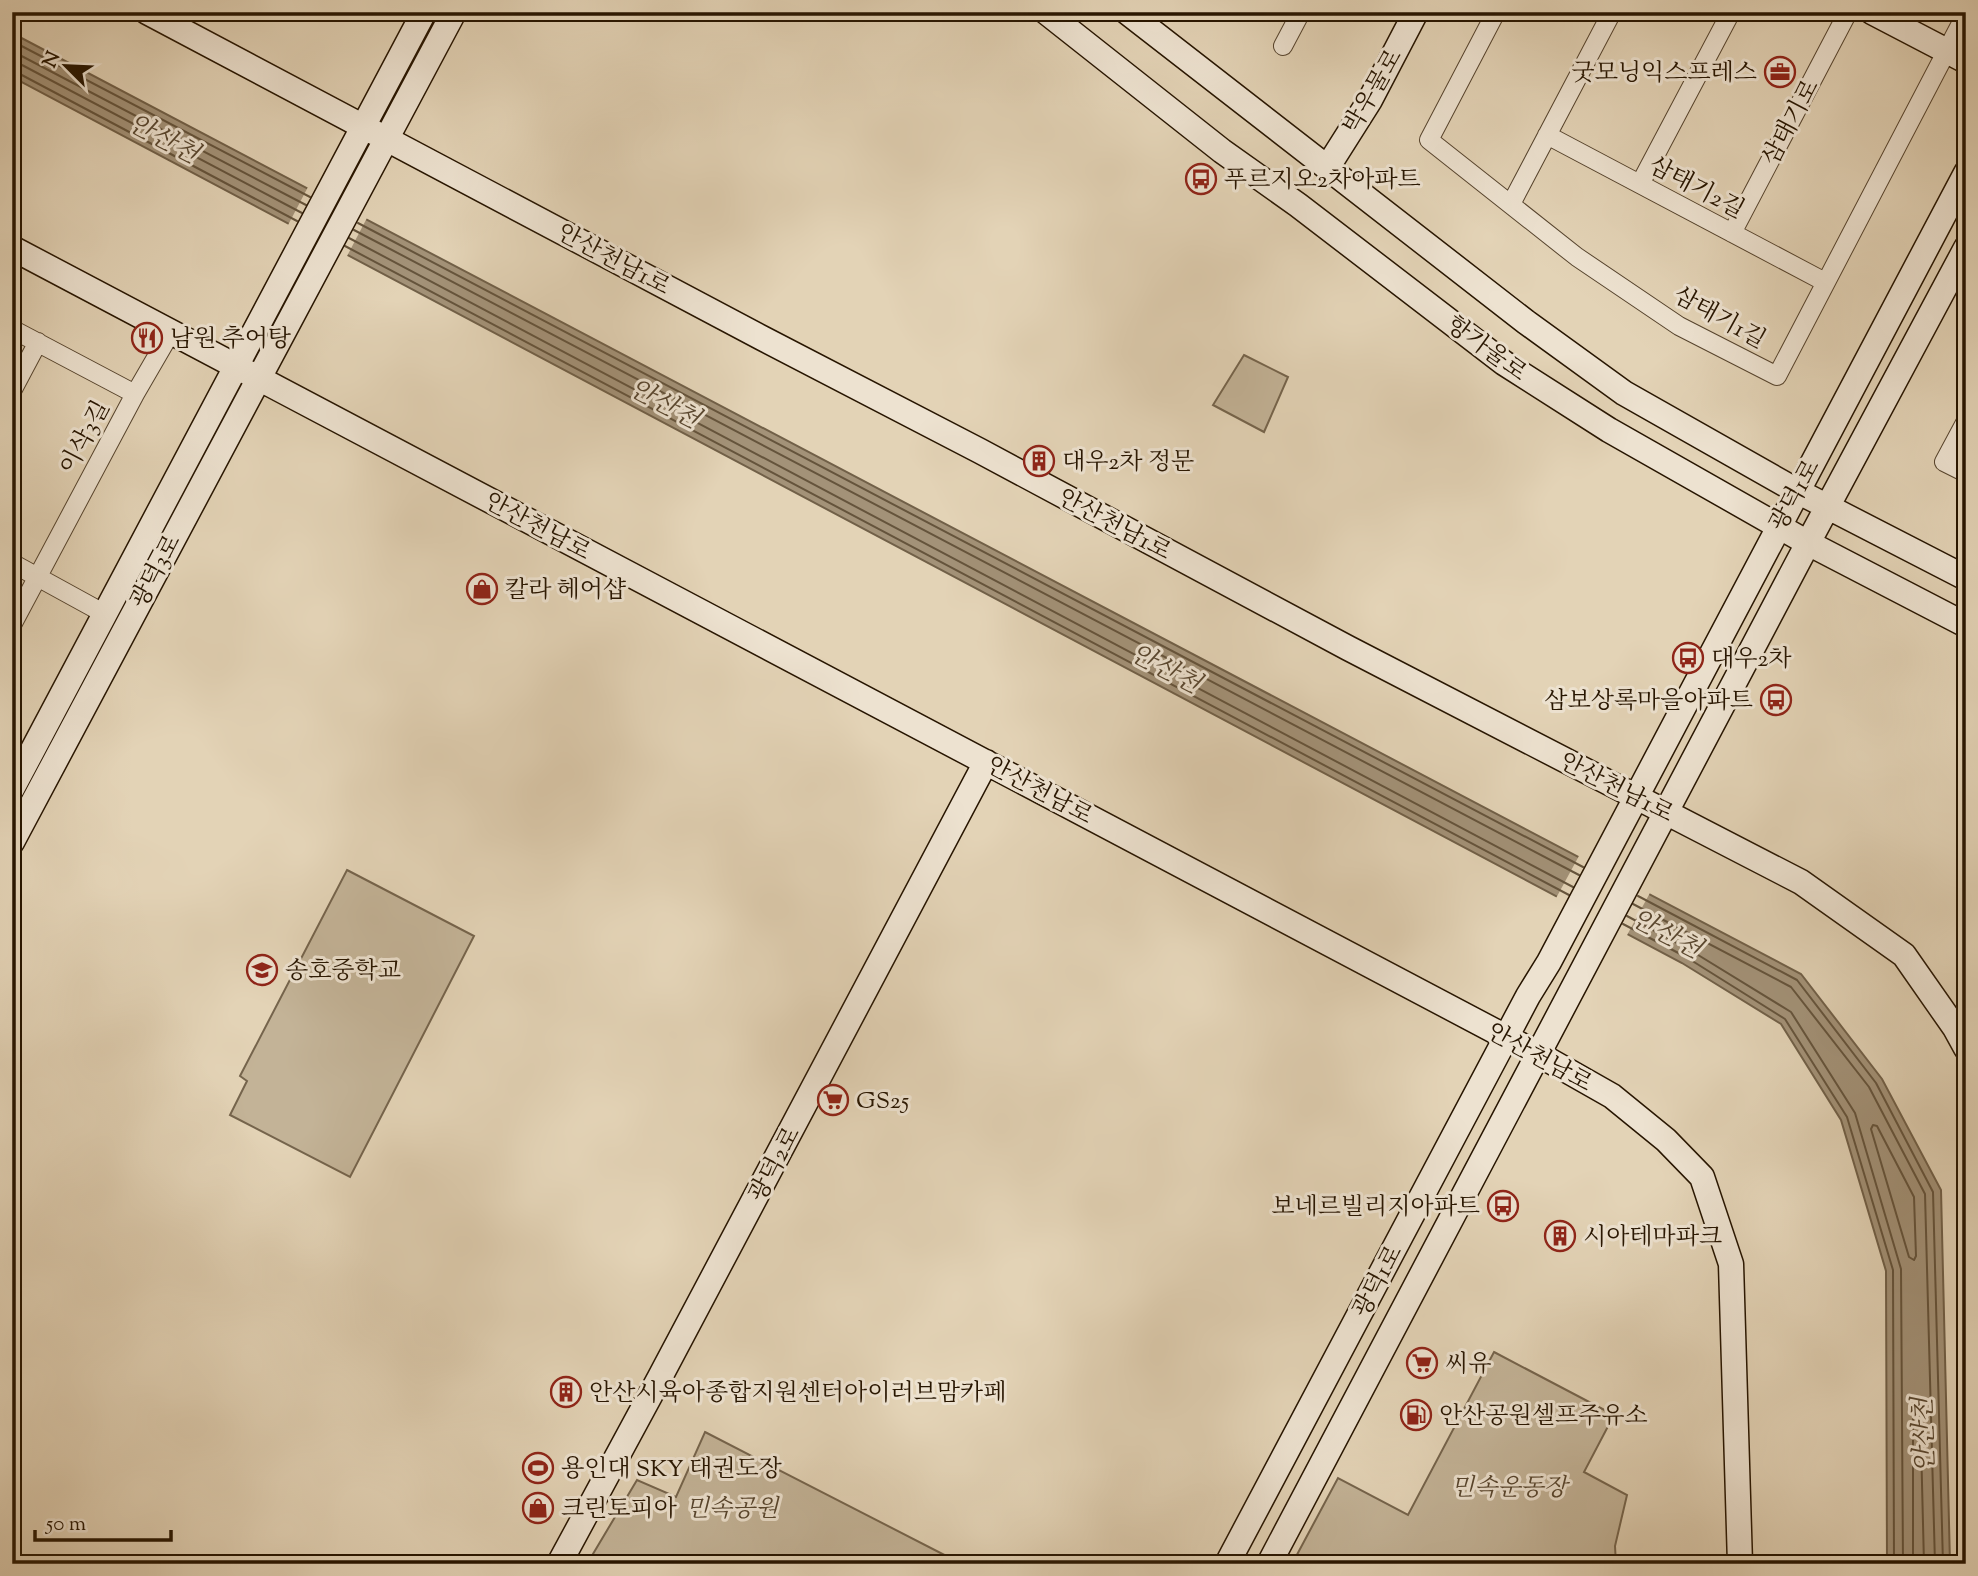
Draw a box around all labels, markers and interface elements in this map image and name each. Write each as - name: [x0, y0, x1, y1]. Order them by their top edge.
- north arrow: [32, 32, 102, 102]
- street label: 박우물로: [1336, 43, 1412, 141]
- text: N: [37, 48, 68, 73]
- office icon: 굿모닝익스프레스: [1763, 55, 1797, 89]
- place label: 굿모닝익스프레스: [1572, 57, 1757, 91]
- street label: 삼태기로: [1755, 74, 1829, 172]
- water label: 안산천: [121, 106, 206, 175]
- street label: 삼태기2길: [1642, 149, 1750, 228]
- bus stop icon: 푸르지오2차아파트: [1184, 162, 1218, 196]
- place label: 푸르지오2차아파트: [1224, 164, 1421, 198]
- street label: 안산천남1로: [550, 217, 676, 305]
- street label: 삼태기1길: [1667, 279, 1771, 358]
- street label: 항가울로: [1438, 309, 1533, 391]
- restaurant icon: 남원 추어탕: [130, 321, 164, 355]
- place label: 남원 추어탕: [170, 323, 292, 357]
- water label: 안산천: [622, 371, 707, 440]
- street label: 이삭3길: [52, 395, 119, 481]
- building icon: 대우2차 정문: [1022, 444, 1056, 478]
- place label: 대우2차 정문: [1062, 446, 1194, 480]
- street label: 광덕1로: [1762, 454, 1829, 538]
- street label: 안산천남1로: [1051, 482, 1177, 570]
- street label: 안산천남로: [478, 486, 596, 570]
- street label: 광덕3로: [123, 529, 190, 615]
- shop icon: 칼라 헤어샵: [465, 572, 499, 606]
- place label: 칼라 헤어샵: [505, 574, 627, 608]
- water label: 안산천: [1123, 636, 1208, 705]
- bus stop icon: 대우2차: [1671, 641, 1705, 675]
- place label: 대우2차: [1711, 643, 1792, 677]
- bus stop icon: 삼보상록마을아파트: [1759, 683, 1793, 717]
- place label: 삼보상록마을아파트: [1544, 685, 1753, 719]
- street label: 안산천남1로: [1553, 745, 1679, 832]
- street label: 안산천남로: [980, 750, 1098, 834]
- water label: 안산천: [1624, 901, 1709, 970]
- school or university icon: 송호중학교: [245, 953, 279, 987]
- place label: 송호중학교: [285, 955, 401, 989]
- street label: 안산천남로: [1480, 1016, 1598, 1102]
- supermarket icon: GS25: [816, 1083, 850, 1117]
- place label: GS25: [856, 1085, 909, 1119]
- street label: 광덕2로: [742, 1121, 810, 1209]
- bus stop icon: 보네르빌리지아파트: [1486, 1189, 1520, 1223]
- place label: 보네르빌리지아파트: [1271, 1191, 1480, 1225]
- building icon: 시아테마파크: [1543, 1219, 1577, 1253]
- place label: 시아테마파크: [1583, 1221, 1722, 1255]
- street label: 광덕1로: [1346, 1240, 1412, 1324]
- supermarket icon: 씨유: [1405, 1346, 1439, 1380]
- place label: 씨유: [1445, 1348, 1491, 1382]
- building icon: 안산시육아종합지원센터아이러브맘카페: [549, 1375, 583, 1409]
- place label: 안산시육아종합지원센터아이러브맘카페: [589, 1377, 1006, 1411]
- water label: 안산천: [1906, 1395, 1945, 1473]
- fuel station icon: 안산공원셀프주유소: [1399, 1398, 1433, 1432]
- place label: 안산공원셀프주유소: [1439, 1400, 1648, 1434]
- sports icon: 용인대 SKY 태권도장: [521, 1451, 555, 1485]
- place label: 용인대 SKY 태권도장: [561, 1453, 783, 1487]
- park label: 민속운동장: [1451, 1472, 1571, 1506]
- shop icon: 크린토피아: [521, 1491, 555, 1525]
- place label: 크린토피아: [561, 1493, 677, 1527]
- park label: 민속공원: [686, 1493, 780, 1527]
- scale bar: [35, 1499, 172, 1543]
- text: 50 m: [45, 1510, 86, 1540]

